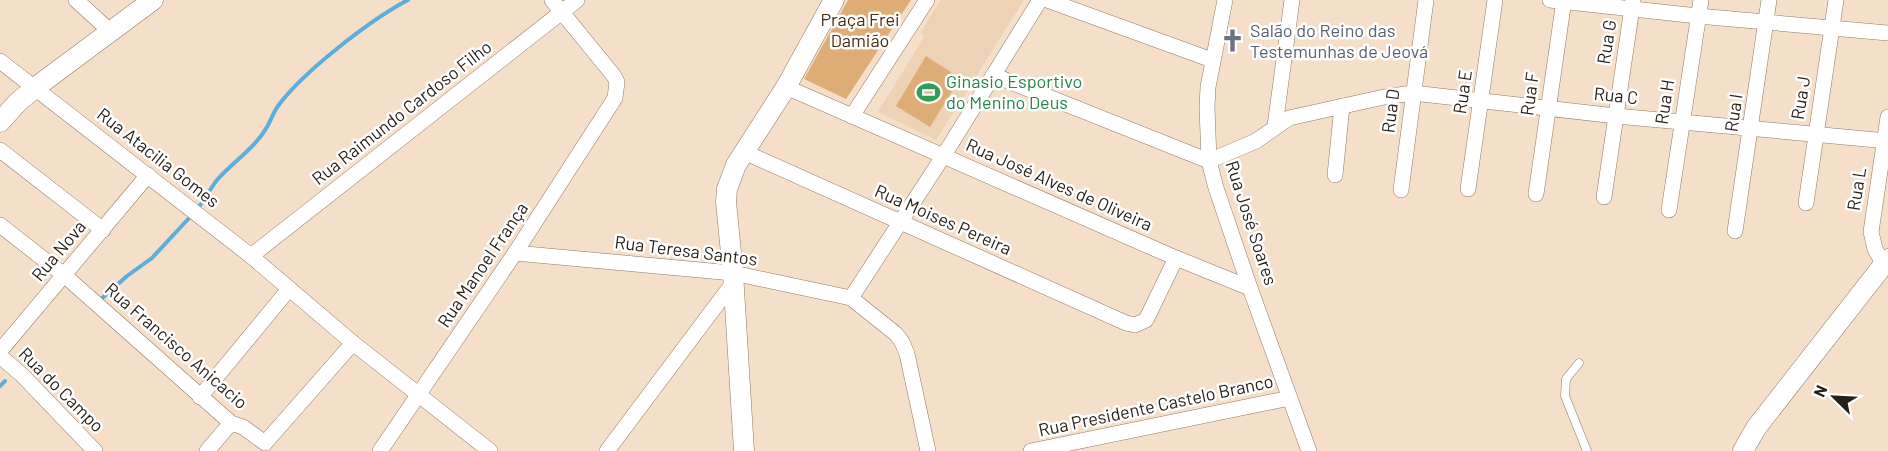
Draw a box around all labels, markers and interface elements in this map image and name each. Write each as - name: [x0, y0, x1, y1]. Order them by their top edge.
- park label: Praça Frei Damião: [820, 8, 900, 51]
- street label: Rua G: [1592, 18, 1620, 66]
- place label: Salão do Reino das Testemunhas de Jeová: [1250, 19, 1428, 62]
- church icon: Salão do Reino das Testemunhas de Jeová: [1219, 28, 1245, 54]
- street label: Rua Raimundo Cardoso Filho: [307, 35, 496, 189]
- street label: Rua E: [1448, 68, 1476, 115]
- place label: Ginasio Esportivo do Menino Deus: [946, 70, 1082, 113]
- street label: Rua F: [1515, 71, 1543, 117]
- street label: Rua J: [1786, 74, 1814, 121]
- street label: Rua H: [1650, 78, 1678, 126]
- sports icon: Ginasio Esportivo do Menino Deus: [915, 79, 941, 105]
- street label: Rua C: [1593, 82, 1639, 108]
- street label: Rua D: [1376, 87, 1404, 134]
- street label: Rua I: [1719, 92, 1747, 133]
- street label: Rua Atacilia Gomes: [93, 103, 224, 212]
- street label: Rua José Alves de Oliveira: [963, 133, 1156, 235]
- street label: Rua José Soares: [1221, 158, 1282, 288]
- street label: Rua L: [1842, 166, 1870, 212]
- street label: Rua Moises Pereira: [872, 179, 1015, 259]
- street label: Rua Manoel França: [432, 198, 532, 331]
- street label: Rua Nova: [26, 215, 90, 285]
- street label: Rua Teresa Santos: [614, 230, 759, 270]
- street label: Rua Francisco Anicacio: [101, 277, 252, 413]
- street label: Rua do Campo: [15, 342, 109, 436]
- north arrow: [1804, 367, 1864, 427]
- street label: Rua Presidente Castelo Branco: [1036, 369, 1275, 441]
- text: N: [1809, 382, 1831, 399]

